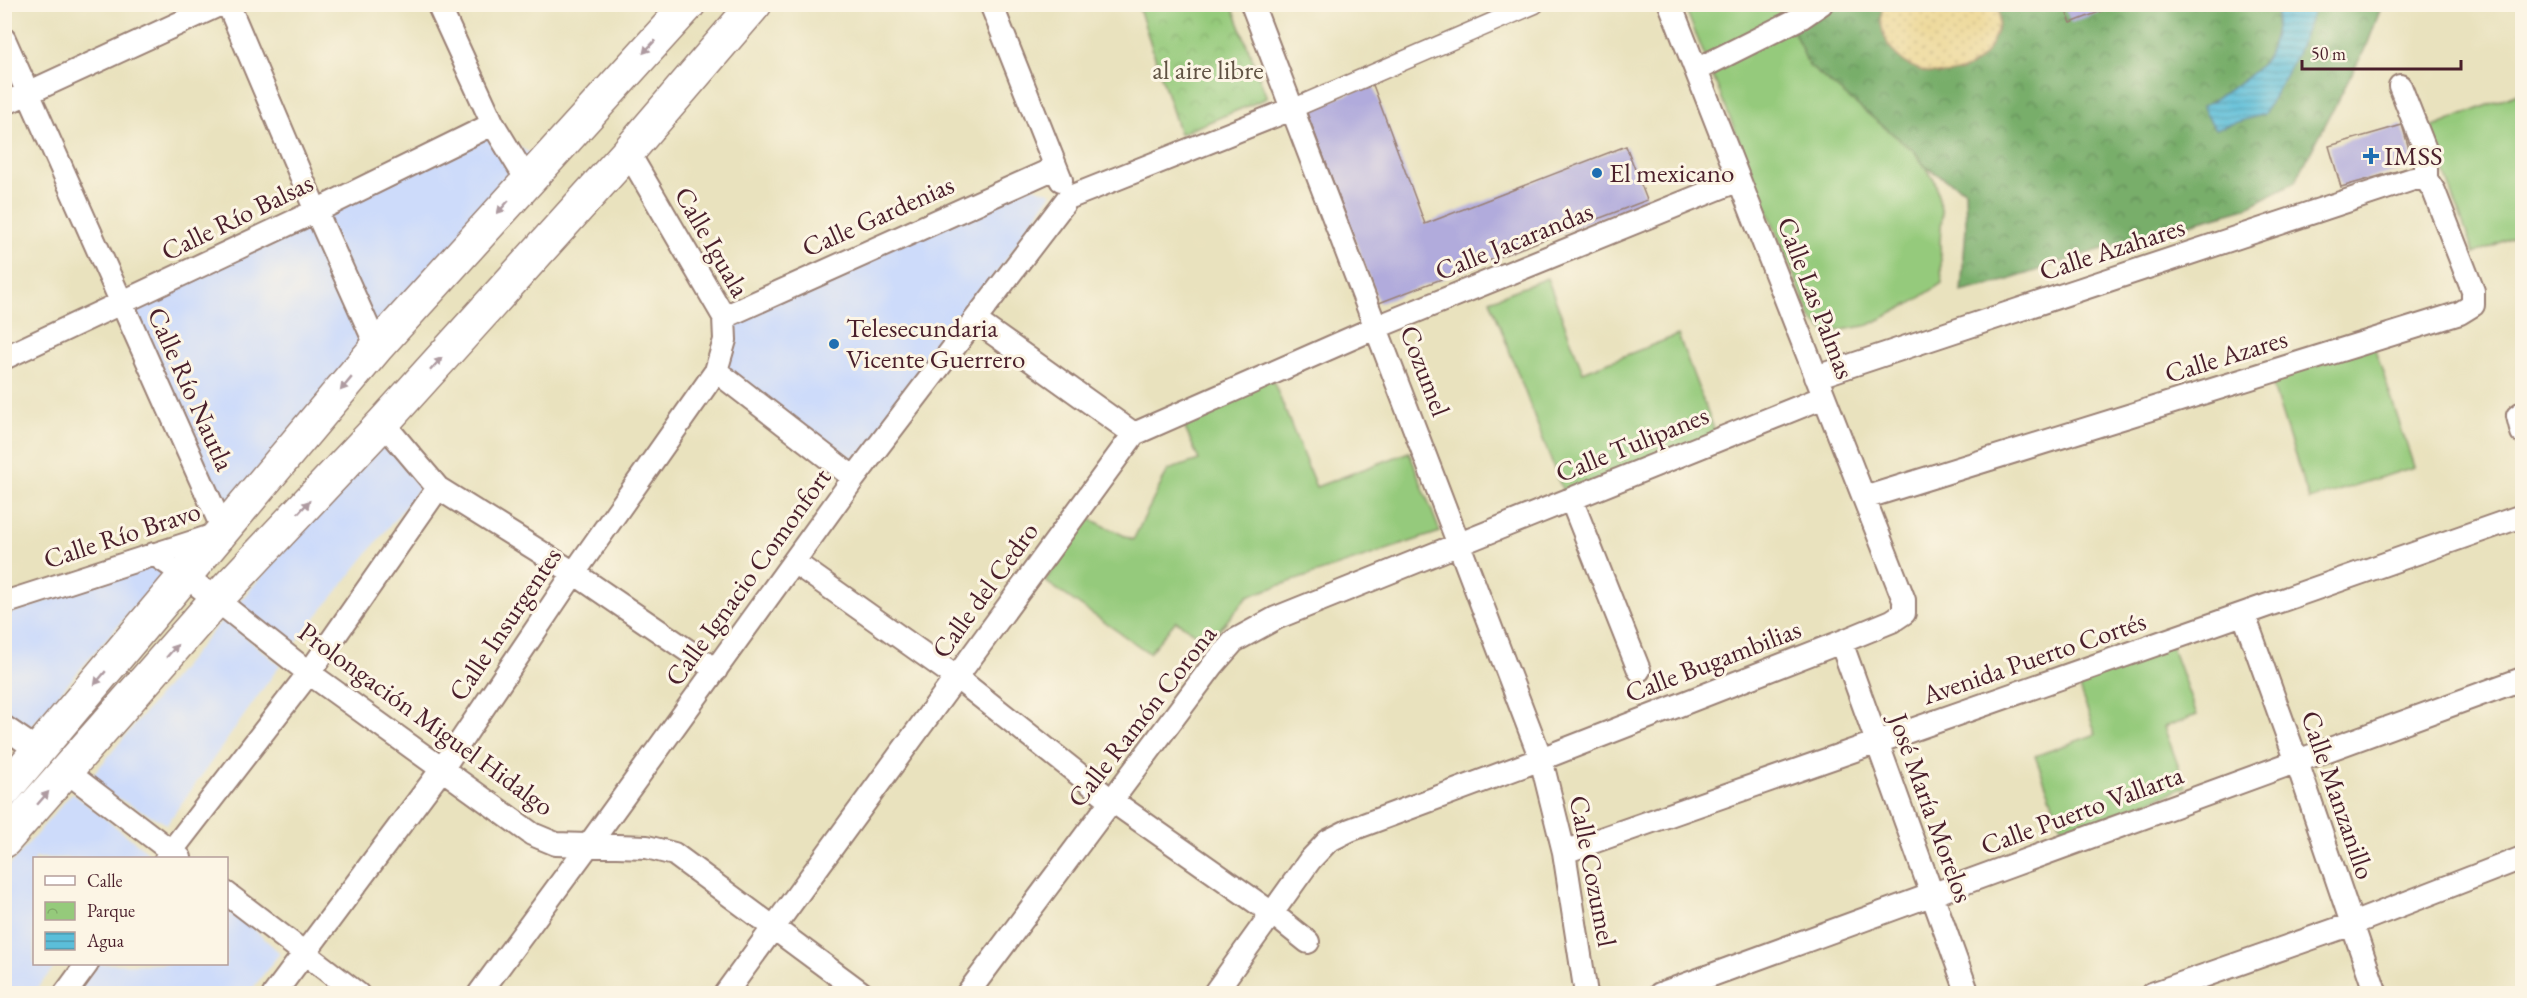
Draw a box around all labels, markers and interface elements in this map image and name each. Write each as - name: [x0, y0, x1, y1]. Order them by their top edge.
- scale bar: [2302, 33, 2461, 71]
- one-way arrow: [642, 40, 656, 55]
- text: 50 m: [2311, 42, 2346, 65]
- park label: al aire libre: [1152, 52, 1264, 87]
- place label: IMSS: [2384, 138, 2443, 173]
- marker: IMSS: [2362, 147, 2380, 165]
- place label: El mexicano: [1609, 155, 1734, 190]
- street label: Calle Río Balsas: [155, 165, 319, 268]
- street label: Calle Gardenias: [796, 166, 959, 265]
- marker: El mexicano: [1590, 166, 1604, 180]
- street label: Calle Iguala: [667, 180, 758, 304]
- street label: Calle Jacarandas: [1430, 193, 1598, 288]
- one-way arrow: [496, 199, 510, 214]
- street label: Calle Azahares: [2035, 209, 2189, 288]
- street label: Calle Las Palmas: [1770, 212, 1863, 384]
- street label: Calle Río Nautla: [140, 301, 243, 476]
- place label: Telesecundaria Vicente Guerrero: [846, 310, 1025, 376]
- street label: Cozumel: [1392, 320, 1459, 421]
- street label: Calle Azares: [2160, 320, 2291, 391]
- marker: Telesecundaria Vicente Guerrero: [827, 337, 841, 351]
- one-way arrow: [429, 357, 442, 372]
- one-way arrow: [340, 376, 353, 391]
- street label: Calle Tulipanes: [1550, 397, 1713, 490]
- street label: Calle Ignacio Comonfort: [657, 460, 839, 693]
- street label: Calle Río Bravo: [39, 493, 205, 576]
- one-way arrow: [296, 501, 310, 515]
- street label: Calle del Cedro: [923, 515, 1046, 665]
- street label: Calle Insurgentes: [440, 540, 569, 707]
- street label: Avenida Puerto Cortés: [1916, 603, 2150, 713]
- street label: Calle Bugambilias: [1620, 611, 1806, 710]
- street label: Prolongación Miguel Hidalgo: [291, 614, 561, 823]
- street label: Calle Ramón Corona: [1059, 617, 1224, 814]
- one-way arrow: [165, 644, 178, 659]
- one-way arrow: [93, 670, 106, 686]
- street label: Calle Manzanillo: [2293, 706, 2384, 884]
- street label: José María Morelos: [1880, 707, 1982, 907]
- street label: Calle Puerto Vallarta: [1976, 757, 2188, 862]
- one-way arrow: [36, 790, 50, 805]
- street label: Calle Cozumel: [1562, 792, 1625, 950]
- legend: [33, 857, 228, 965]
- text: Calle: [87, 869, 123, 892]
- text: Parque: [87, 899, 135, 922]
- text: Agua: [86, 929, 125, 952]

